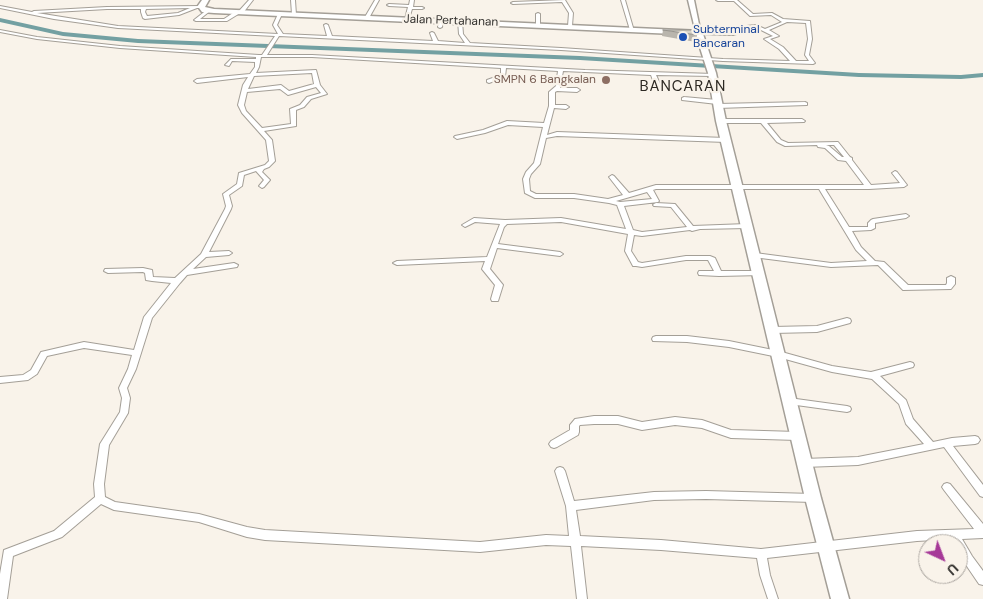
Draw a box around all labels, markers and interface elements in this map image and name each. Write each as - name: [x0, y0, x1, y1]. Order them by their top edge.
- street label: Jalan Pertahanan: [403, 12, 499, 30]
- place label: Subterminal Bancaran: [693, 23, 760, 51]
- marker: Subterminal Bancaran: [677, 31, 689, 43]
- place label: SMPN 6 Bangkalan: [494, 73, 596, 87]
- marker: SMPN 6 Bangkalan: [600, 74, 612, 86]
- district label: BANCARAN: [639, 78, 727, 96]
- north arrow: [918, 534, 968, 584]
- text: U: [943, 559, 962, 579]

